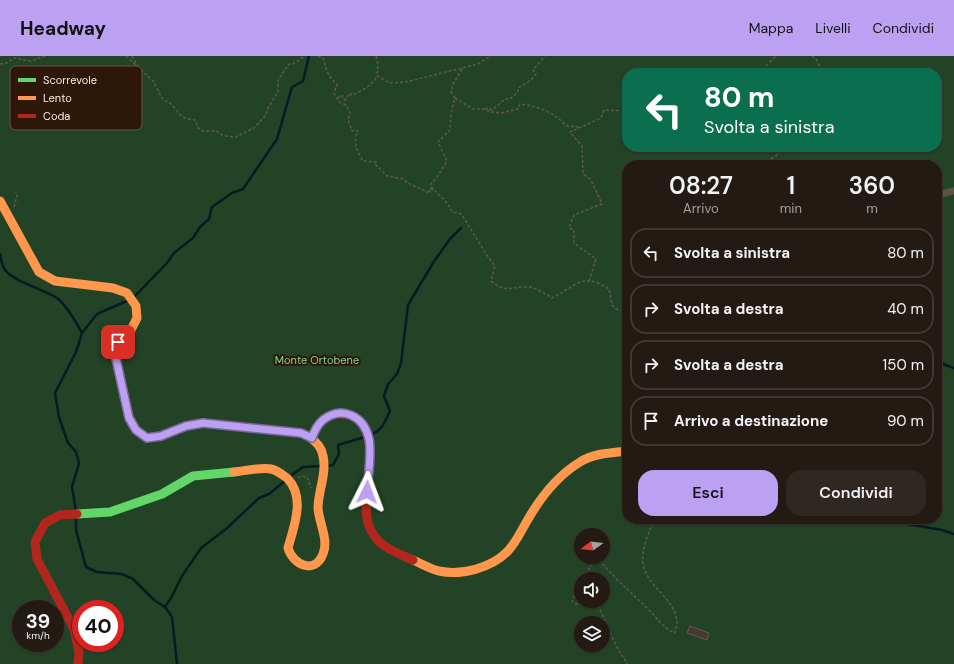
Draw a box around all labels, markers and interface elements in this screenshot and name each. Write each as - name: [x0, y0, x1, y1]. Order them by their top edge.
- text: Headway: [20, 16, 106, 41]
- text: Mappa: [749, 19, 793, 37]
- text: Livelli: [815, 19, 851, 37]
- text: Condividi: [873, 19, 934, 37]
- legend: [10, 66, 142, 130]
- text: Scorrevole: [43, 73, 97, 87]
- text: 80 m: [704, 79, 774, 116]
- icon: left: [638, 84, 690, 136]
- text: Lento: [43, 91, 72, 105]
- text: Coda: [43, 109, 70, 123]
- text: Svolta a sinistra: [704, 115, 835, 139]
- text: 08:27: [669, 170, 733, 201]
- text: 1: [787, 170, 795, 201]
- text: 360: [849, 170, 895, 201]
- text: Arrivo: [683, 200, 719, 217]
- text: min: [780, 200, 802, 217]
- text: m: [866, 200, 878, 217]
- icon: left: [640, 242, 662, 264]
- text: Svolta a sinistra: [674, 243, 790, 263]
- text: 80 m: [887, 243, 924, 263]
- icon: right: [640, 298, 662, 320]
- text: Svolta a destra: [674, 299, 784, 319]
- text: 40 m: [887, 299, 924, 319]
- pin: [101, 325, 135, 359]
- icon: arrive: [107, 331, 129, 353]
- park label: Monte Ortobene: [275, 353, 359, 367]
- icon: right: [640, 354, 662, 376]
- text: Svolta a destra: [674, 355, 784, 375]
- text: 150 m: [883, 355, 924, 375]
- icon: arrive: [640, 410, 662, 432]
- text: Arrivo a destinazione: [674, 411, 828, 431]
- text: 90 m: [887, 411, 924, 431]
- button: Esci: [638, 470, 778, 516]
- button: Condividi: [786, 470, 926, 516]
- position arrow: [346, 471, 388, 513]
- north arrow: [574, 528, 610, 564]
- map controls: [574, 528, 610, 652]
- button: sound: [574, 572, 610, 608]
- speed limit sign: 40: [72, 600, 124, 652]
- text: 39: [26, 608, 50, 634]
- button: layers: [574, 616, 610, 652]
- text: km/h: [26, 629, 50, 642]

